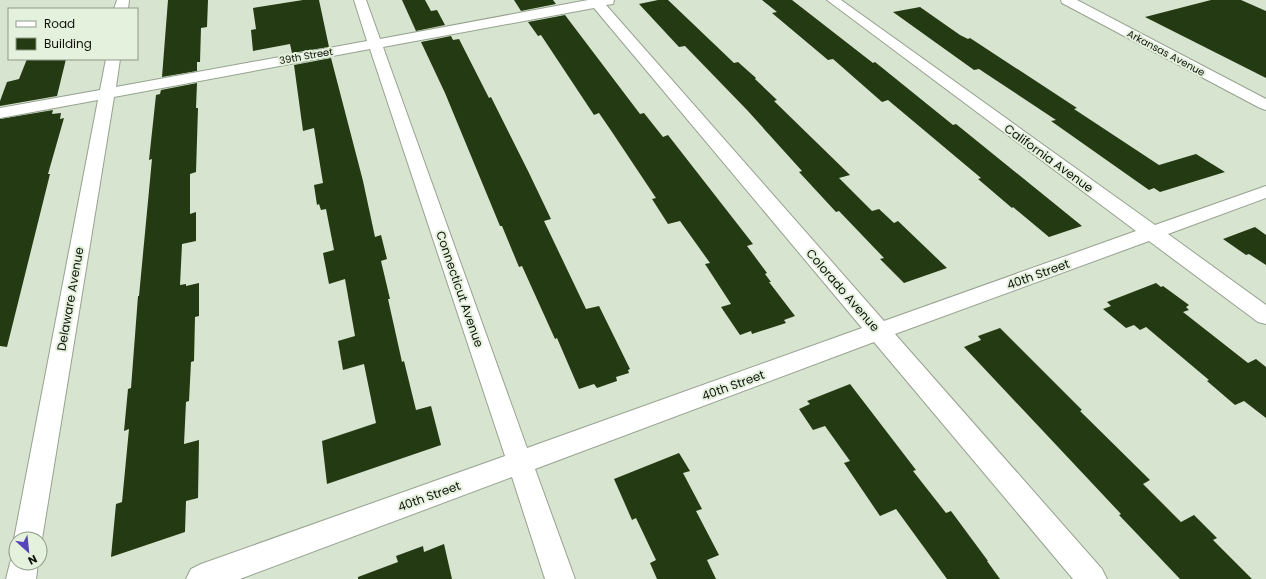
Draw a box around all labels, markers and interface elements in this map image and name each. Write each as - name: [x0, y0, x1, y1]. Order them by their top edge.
- legend: [8, 8, 138, 60]
- text: Road: [44, 15, 75, 32]
- street label: Arkansas Avenue: [1124, 26, 1208, 80]
- text: Building: [44, 35, 92, 52]
- street label: 39th Street: [278, 44, 334, 68]
- street label: California Avenue: [1001, 120, 1097, 196]
- street label: Connecticut Avenue: [432, 229, 488, 349]
- street label: Colorado Avenue: [802, 245, 884, 335]
- street label: Delaware Avenue: [53, 246, 87, 352]
- street label: 40th Street: [1004, 255, 1072, 293]
- street label: 40th Street: [699, 366, 767, 404]
- street label: 40th Street: [395, 477, 463, 515]
- north arrow: [8, 531, 48, 571]
- text: N: [25, 551, 40, 569]

